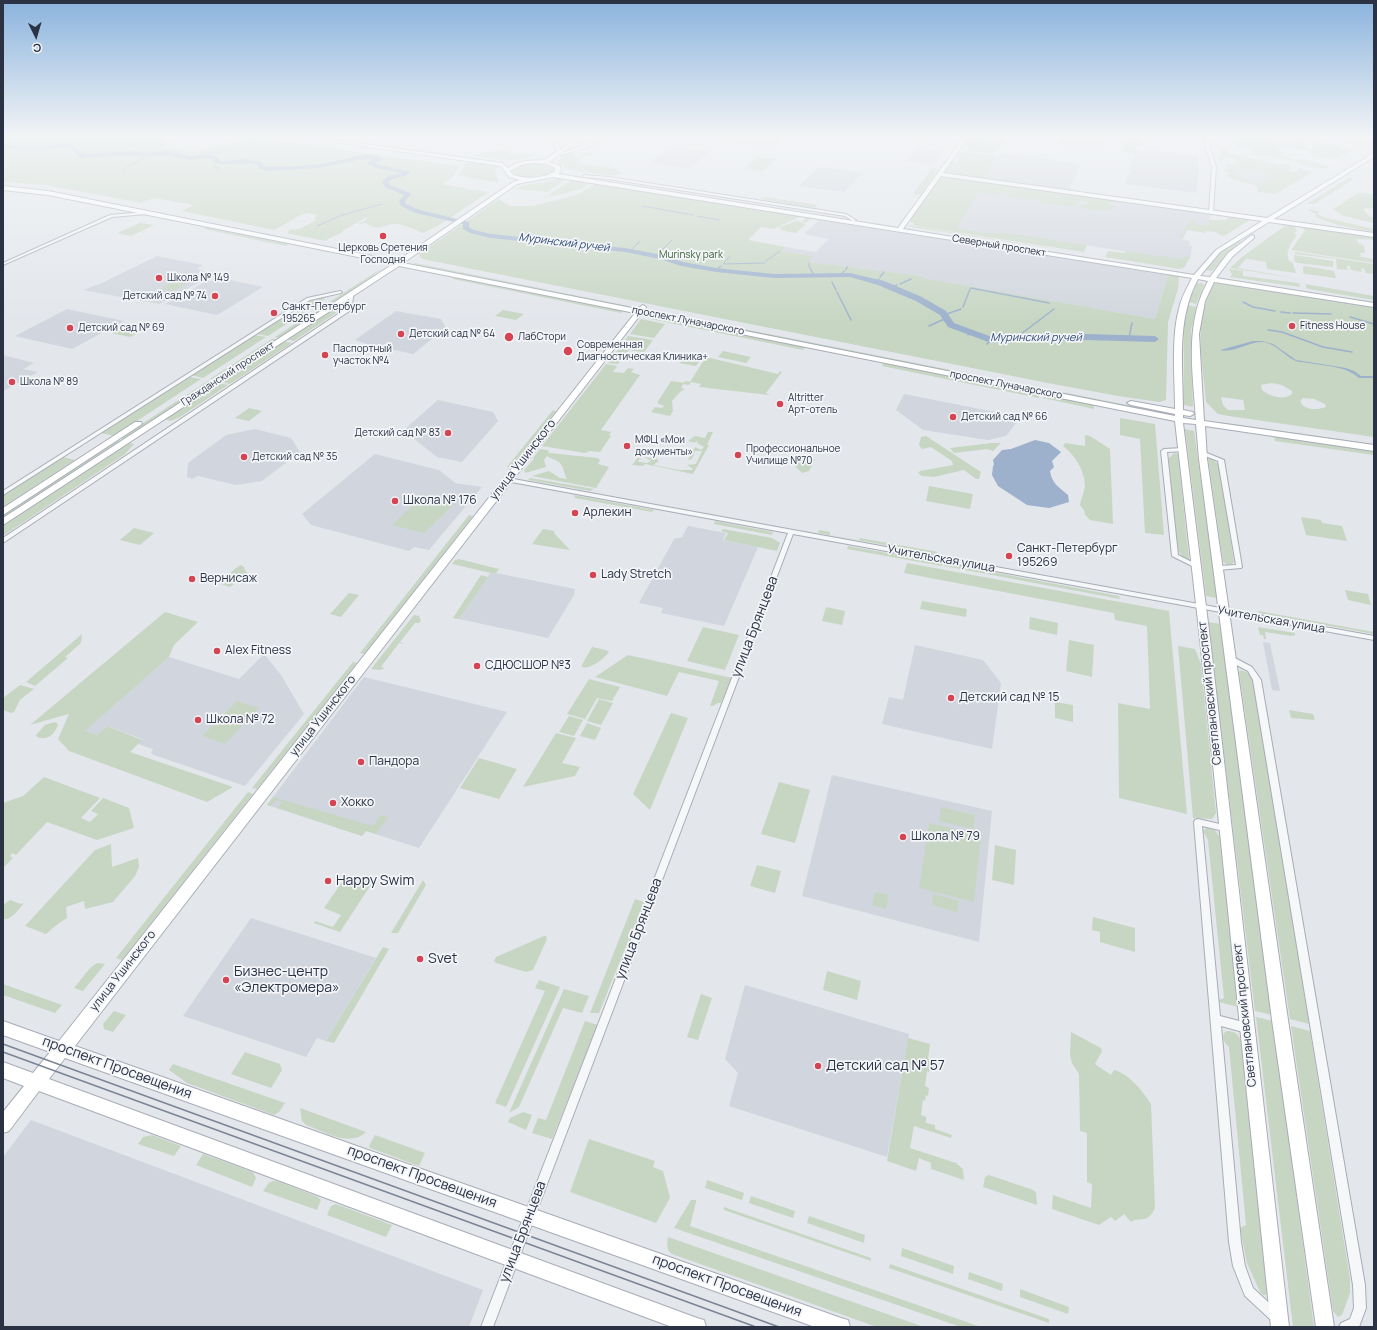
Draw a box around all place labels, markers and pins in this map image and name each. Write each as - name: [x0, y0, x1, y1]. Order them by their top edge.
- marker: Церковь Сретения Господня: [378, 231, 388, 241]
- place label: Церковь Сретения Господня: [338, 242, 428, 266]
- place label: Школа № 149: [167, 272, 229, 284]
- marker: Школа № 149: [154, 273, 164, 283]
- place label: Детский сад № 74: [122, 290, 207, 302]
- marker: Детский сад № 74: [210, 291, 220, 301]
- place label: Санкт-Петербург 195265: [282, 301, 366, 324]
- marker: Санкт-Петербург 195265: [269, 308, 279, 318]
- place label: Fitness House: [1300, 320, 1365, 332]
- marker: Fitness House: [1287, 321, 1297, 331]
- place label: Детский сад № 69: [78, 322, 164, 334]
- marker: Детский сад № 69: [65, 323, 75, 333]
- place label: Детский сад № 64: [409, 328, 495, 340]
- marker: Детский сад № 64: [396, 329, 406, 339]
- marker: ЛабСтори: [503, 331, 515, 343]
- place label: ЛабСтори: [518, 331, 566, 343]
- place label: Современная Диагностическая Клиника+: [577, 339, 708, 362]
- place label: Паспортный участок №4: [333, 343, 392, 366]
- marker: Современная Диагностическая Клиника+: [562, 345, 574, 357]
- marker: Паспортный участок №4: [320, 350, 330, 360]
- place label: Школа № 89: [20, 376, 78, 388]
- marker: Школа № 89: [7, 377, 17, 387]
- place label: Altritter Арт-отель: [788, 392, 837, 416]
- marker: Altritter Арт-отель: [775, 399, 785, 409]
- place label: Детский сад № 66: [961, 411, 1048, 423]
- marker: Детский сад № 66: [948, 412, 958, 422]
- place label: Детский сад № 83: [355, 427, 440, 439]
- marker: Детский сад № 83: [443, 428, 453, 438]
- place label: МФЦ «Мои документы»: [635, 434, 693, 458]
- marker: МФЦ «Мои документы»: [622, 441, 632, 451]
- place label: Профессиональное Училище №70: [746, 443, 840, 466]
- marker: Профессиональное Училище №70: [733, 450, 743, 460]
- place label: Детский сад № 35: [252, 451, 337, 463]
- marker: Детский сад № 35: [239, 452, 249, 462]
- place label: Школа № 176: [403, 494, 477, 508]
- marker: Школа № 176: [390, 496, 400, 506]
- place label: Арлекин: [583, 506, 631, 520]
- marker: Арлекин: [570, 508, 580, 518]
- place label: Санкт-Петербург 195269: [1017, 542, 1118, 570]
- marker: Санкт-Петербург 195269: [1004, 551, 1014, 561]
- place label: Lady Stretch: [601, 568, 671, 582]
- marker: Lady Stretch: [588, 570, 598, 580]
- place label: Вернисаж: [200, 572, 257, 586]
- marker: Вернисаж: [187, 574, 197, 584]
- place label: Alex Fitness: [225, 644, 291, 658]
- marker: Alex Fitness: [212, 646, 222, 656]
- place label: СДЮСШОР №3: [485, 659, 571, 673]
- marker: СДЮСШОР №3: [472, 661, 482, 671]
- place label: Детский сад № 15: [959, 691, 1060, 705]
- marker: Детский сад № 15: [946, 693, 956, 703]
- place label: Школа № 72: [206, 713, 274, 727]
- marker: Школа № 72: [193, 715, 203, 725]
- place label: Пандора: [369, 755, 419, 769]
- marker: Пандора: [356, 757, 366, 767]
- place label: Хокко: [341, 796, 374, 810]
- marker: Хокко: [328, 798, 338, 808]
- place label: Школа № 79: [911, 830, 980, 844]
- marker: Школа № 79: [898, 832, 908, 842]
- place label: Happy Swim: [336, 873, 414, 889]
- marker: Happy Swim: [323, 876, 333, 886]
- place label: Svet: [428, 951, 457, 967]
- marker: Svet: [415, 954, 425, 964]
- place label: Бизнес-центр «Электромера»: [234, 964, 340, 996]
- marker: Бизнес-центр «Электромера»: [221, 975, 231, 985]
- place label: Детский сад № 57: [826, 1058, 945, 1074]
- marker: Детский сад № 57: [813, 1061, 823, 1071]

